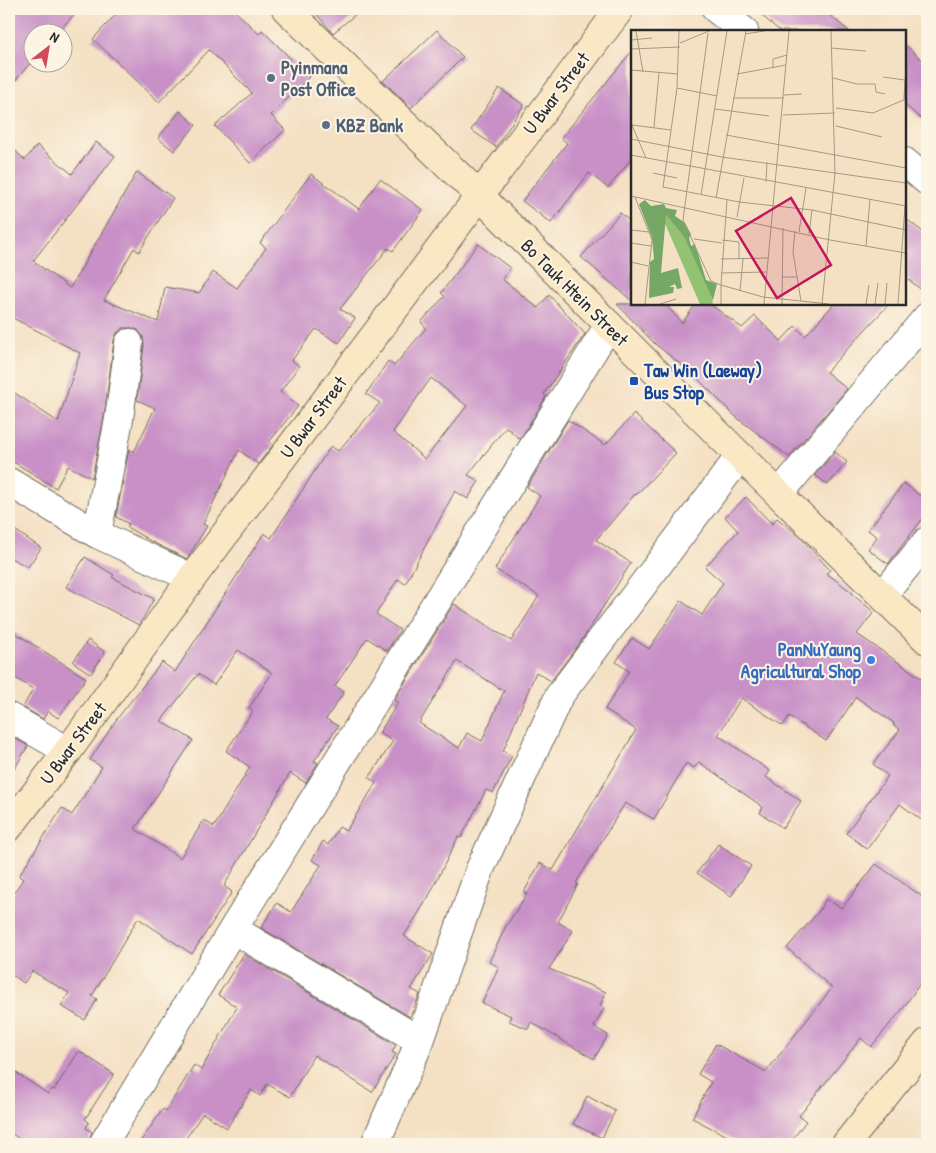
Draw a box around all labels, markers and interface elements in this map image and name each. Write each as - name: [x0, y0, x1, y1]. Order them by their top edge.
- north arrow: [22, 22, 72, 72]
- text: N: [47, 26, 64, 47]
- inset map: [631, 30, 906, 305]
- street label: U Bwar Street: [517, 46, 596, 139]
- place label: Pyinmana Post Office: [281, 54, 356, 102]
- marker: Pyinmana Post Office: [265, 72, 277, 84]
- place label: KBZ Bank: [336, 112, 403, 138]
- marker: KBZ Bank: [320, 119, 332, 131]
- street label: Bo Tauk Htein Street: [515, 232, 635, 352]
- place label: Taw Win (Laeway) Bus Stop: [643, 357, 762, 406]
- street label: U Bwar Street: [274, 370, 353, 463]
- marker: Taw Win (Laeway) Bus Stop: [628, 375, 640, 387]
- place label: PanNuYaung Agricultural Shop: [741, 636, 862, 685]
- marker: PanNuYaung Agricultural Shop: [865, 654, 877, 666]
- street label: U Bwar Street: [34, 696, 113, 789]

